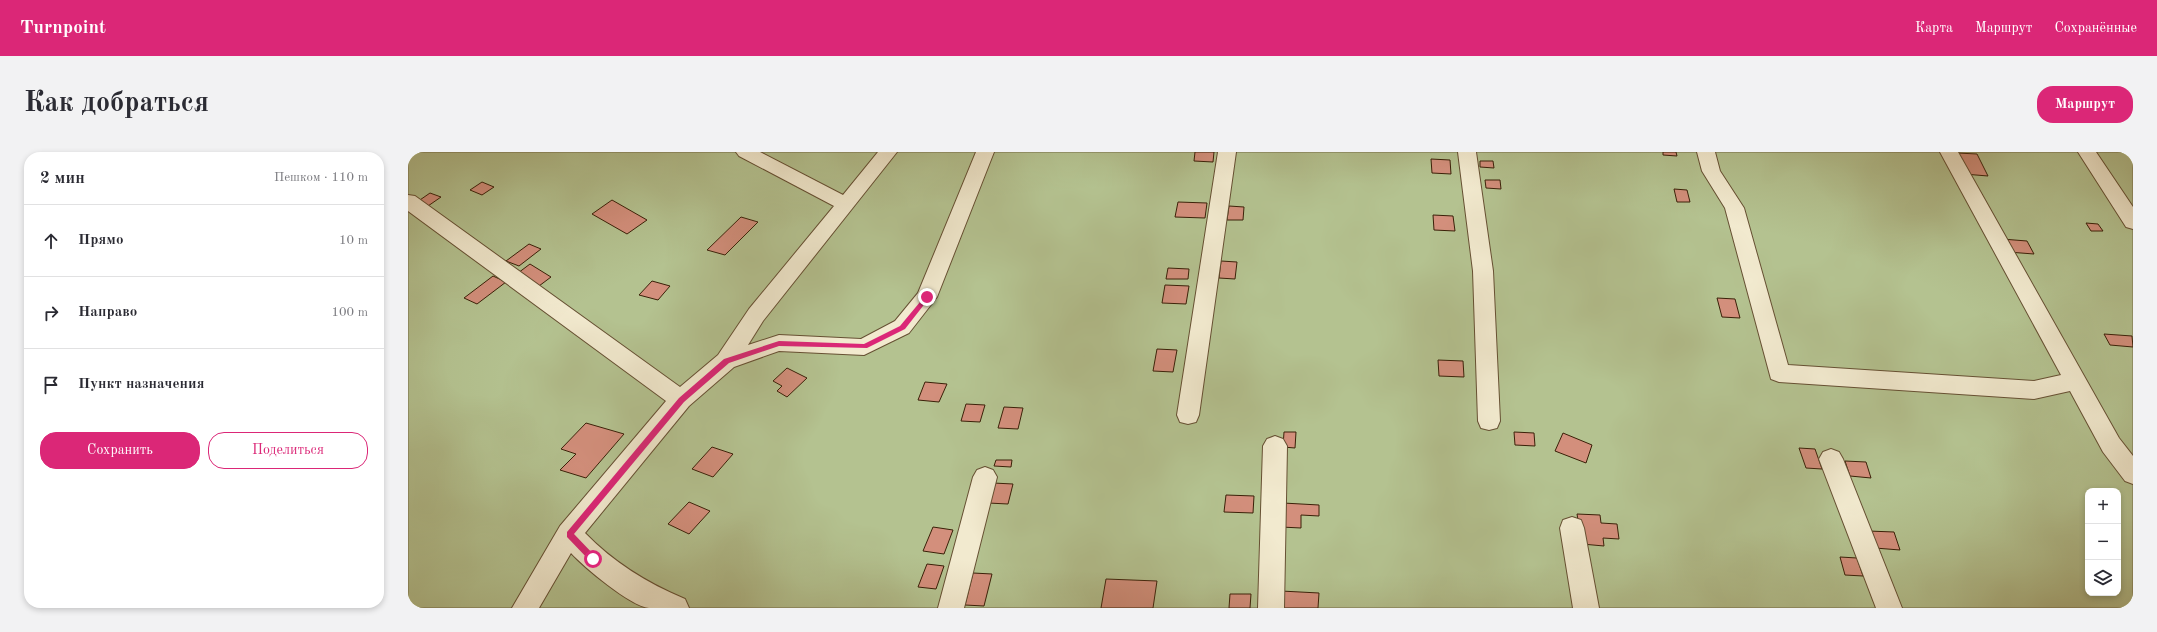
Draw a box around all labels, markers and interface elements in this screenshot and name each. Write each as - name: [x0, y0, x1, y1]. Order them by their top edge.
- text: Turnpoint: [20, 19, 106, 38]
- text: Карта: [1915, 21, 1953, 35]
- text: Маршрут: [1975, 21, 2032, 35]
- text: Сохранённые: [2054, 21, 2137, 35]
- button: Маршрут: [2037, 86, 2133, 123]
- text: Как добраться: [24, 90, 209, 118]
- text: 2 мин: [40, 170, 85, 187]
- text: Пешком · 110 m: [274, 171, 368, 184]
- icon: ahead: [40, 230, 62, 252]
- text: Прямо: [78, 233, 124, 248]
- text: 10 m: [339, 234, 368, 247]
- route end: [918, 288, 936, 306]
- icon: right: [40, 302, 62, 324]
- text: Направо: [78, 305, 137, 320]
- text: 100 m: [331, 306, 368, 319]
- icon: arrive: [40, 374, 62, 396]
- text: Пункт назначения: [78, 377, 205, 392]
- button: Сохранить: [40, 432, 200, 469]
- button: Поделиться: [208, 432, 368, 469]
- map controls: [2085, 488, 2121, 596]
- button: +: [2085, 488, 2121, 524]
- button: −: [2085, 524, 2121, 560]
- route start: [584, 550, 602, 568]
- button: layers: [2085, 560, 2121, 596]

